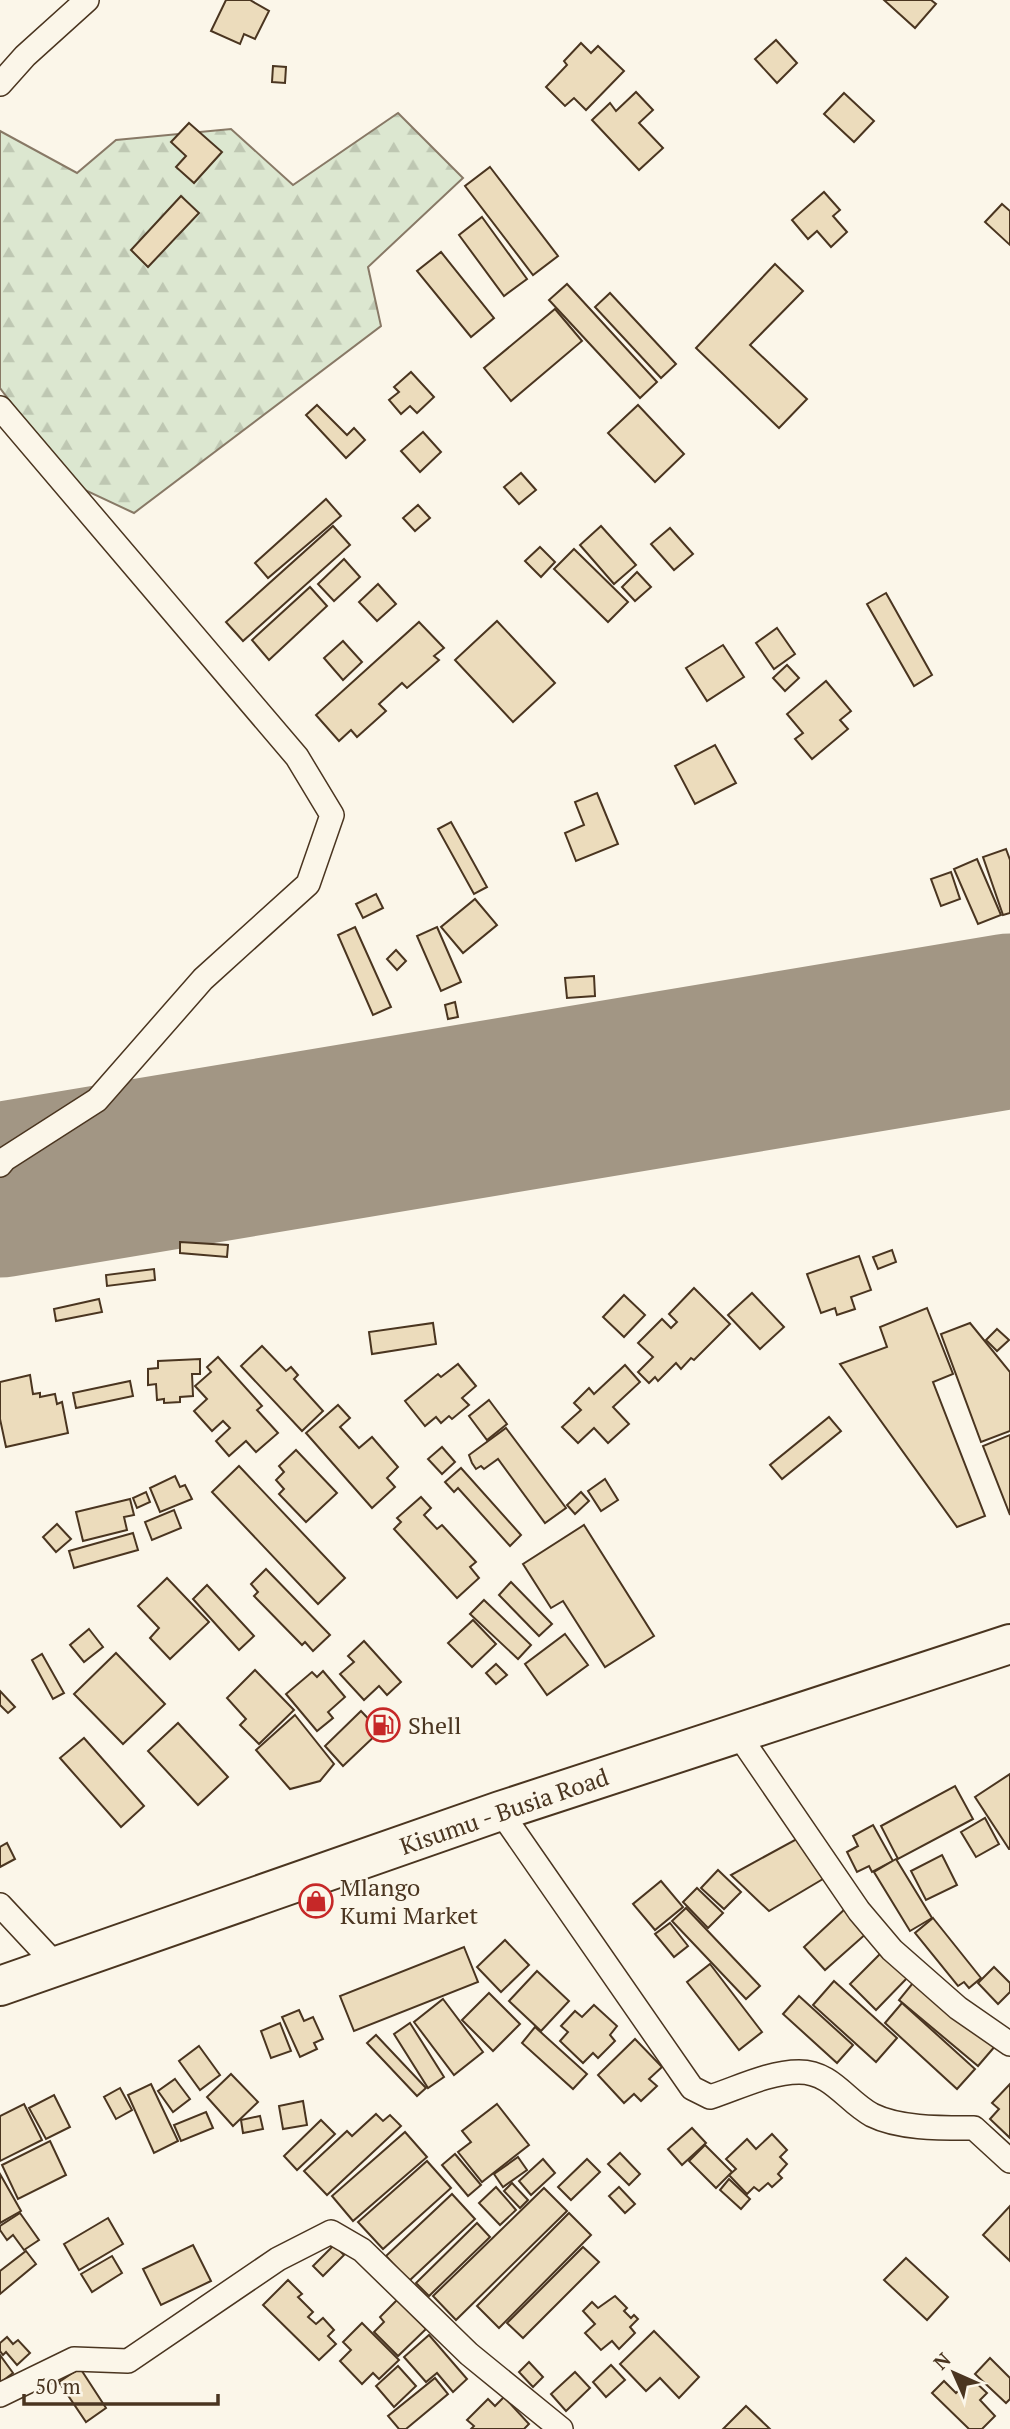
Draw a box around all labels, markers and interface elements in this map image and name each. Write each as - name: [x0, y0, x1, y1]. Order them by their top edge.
- fuel station icon: Shell: [364, 1706, 402, 1744]
- place label: Shell: [408, 1709, 461, 1741]
- street label: Kisumu - Busia Road: [395, 1760, 613, 1862]
- place label: Mlango Kumi Market: [340, 1871, 478, 1931]
- shop icon: Mlango Kumi Market: [297, 1882, 335, 1920]
- north arrow: [919, 2338, 989, 2408]
- text: N: [928, 2346, 956, 2375]
- scale bar: [24, 2362, 219, 2406]
- text: 50 m: [35, 2372, 81, 2400]

